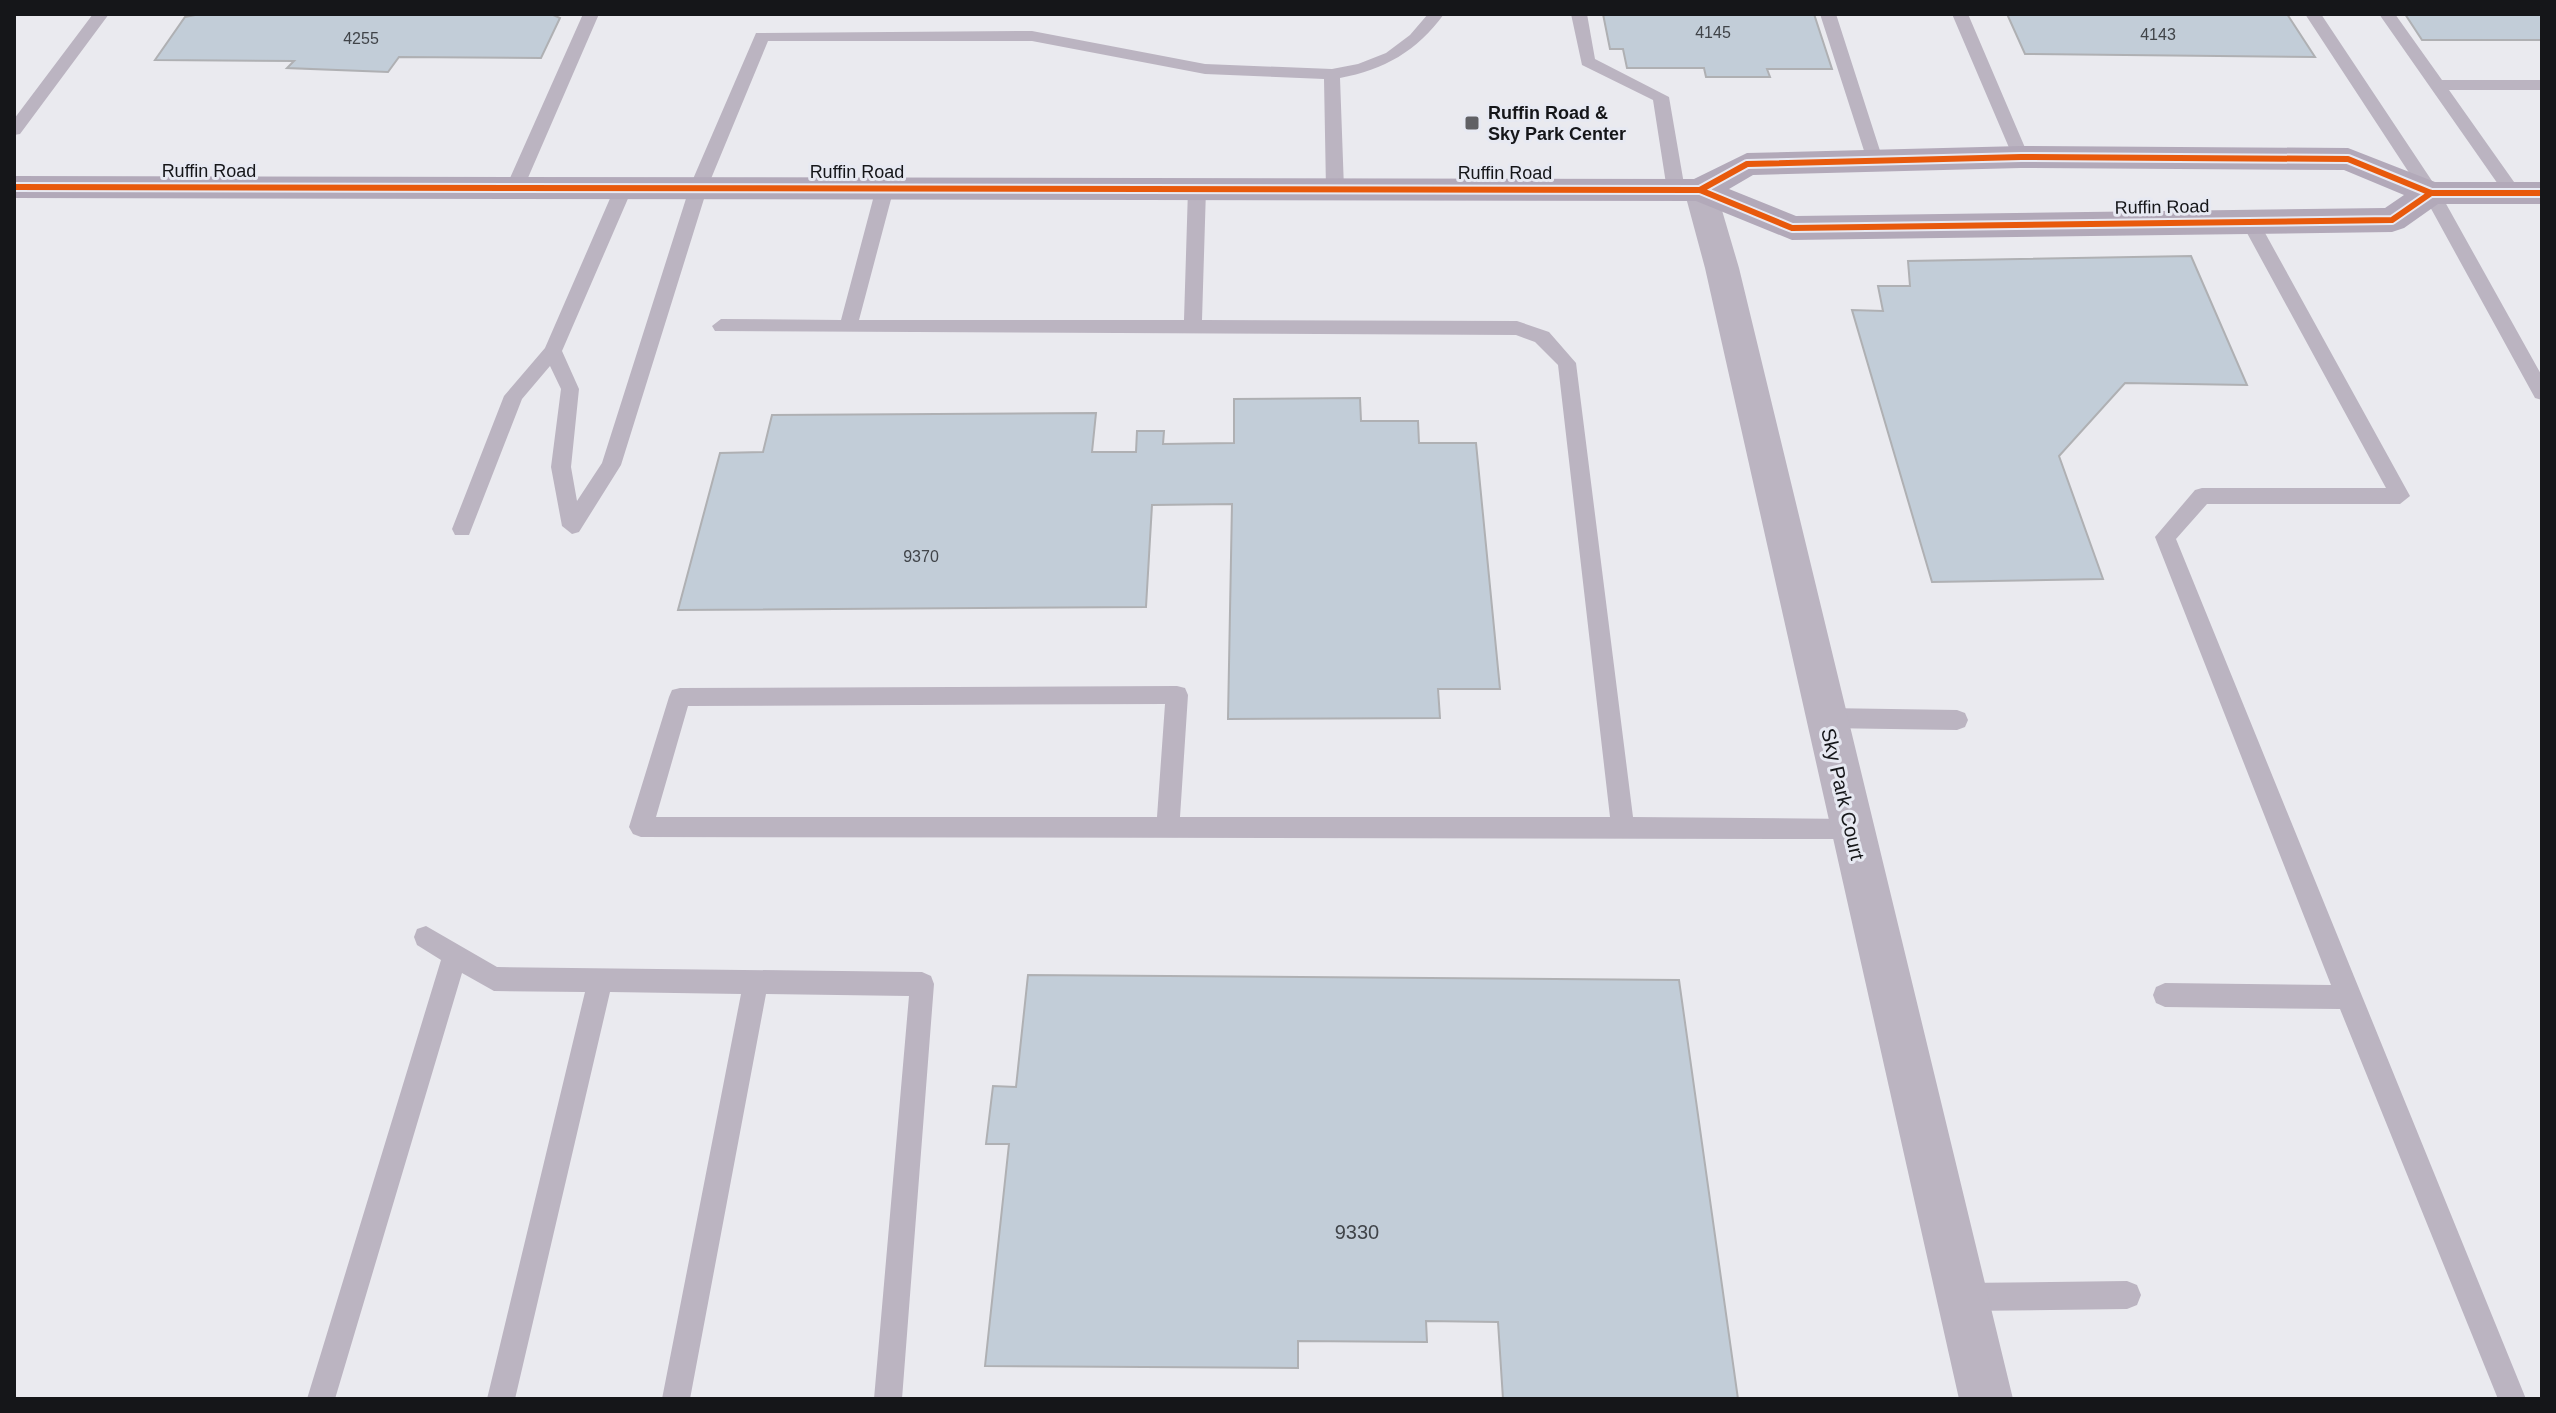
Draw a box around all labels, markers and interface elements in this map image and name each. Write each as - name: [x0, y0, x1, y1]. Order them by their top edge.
- house number: 4145: [1695, 24, 1731, 41]
- house number: 4143: [2140, 26, 2176, 43]
- house number: 4255: [343, 30, 379, 47]
- place label: Ruffin Road & Sky Park Center: [1488, 103, 1626, 144]
- marker: Ruffin Road & Sky Park Center: [1463, 114, 1481, 132]
- street label: Ruffin Road: [162, 161, 256, 181]
- street label: Ruffin Road: [810, 162, 904, 182]
- street label: Ruffin Road: [1458, 163, 1552, 183]
- street label: Ruffin Road: [2114, 196, 2210, 218]
- house number: 9370: [903, 548, 939, 565]
- street label: Sky Park Court: [1817, 726, 1869, 862]
- house number: 9330: [1335, 1221, 1379, 1243]

